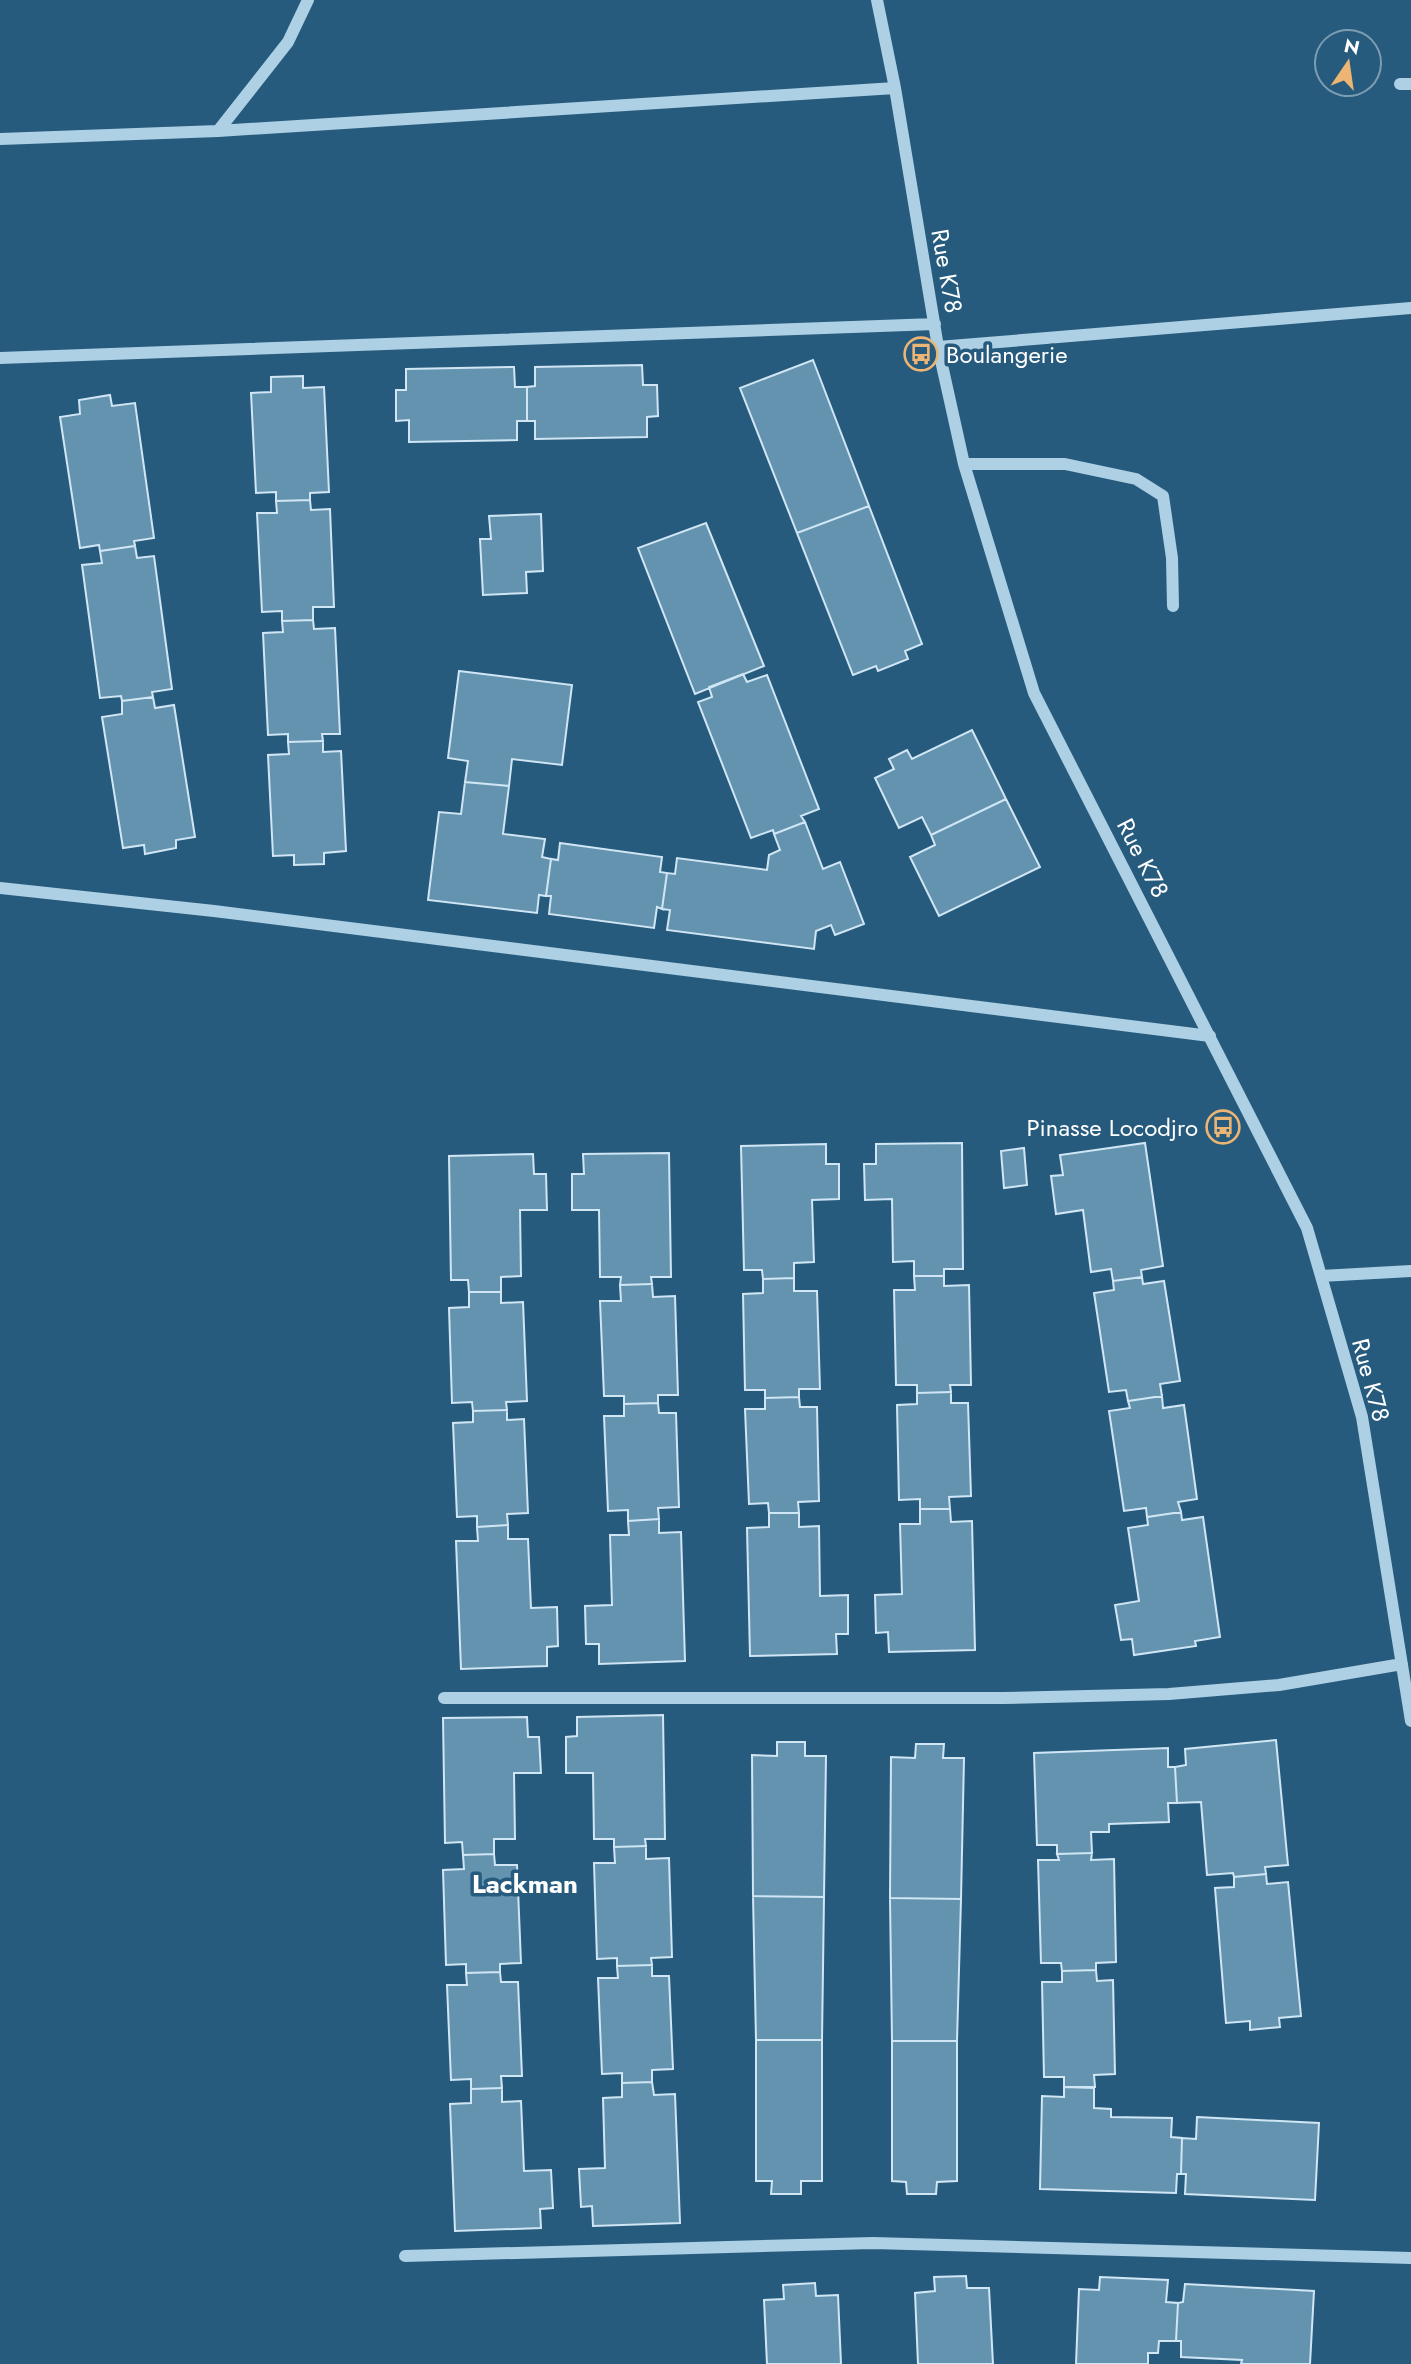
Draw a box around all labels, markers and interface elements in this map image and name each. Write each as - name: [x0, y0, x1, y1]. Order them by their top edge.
- north arrow: [1313, 28, 1383, 98]
- text: N: [1341, 32, 1362, 62]
- street label: Rue K78: [922, 226, 972, 316]
- bus stop icon: Boulangerie: [902, 335, 940, 373]
- place label: Boulangerie: [946, 337, 1068, 372]
- street label: Rue K78: [1108, 812, 1178, 904]
- bus stop icon: Pinasse Locodjro: [1204, 1108, 1242, 1146]
- place label: Pinasse Locodjro: [1026, 1110, 1198, 1145]
- street label: Rue K78: [1343, 1334, 1399, 1426]
- district label: Lackman: [472, 1865, 578, 1903]

